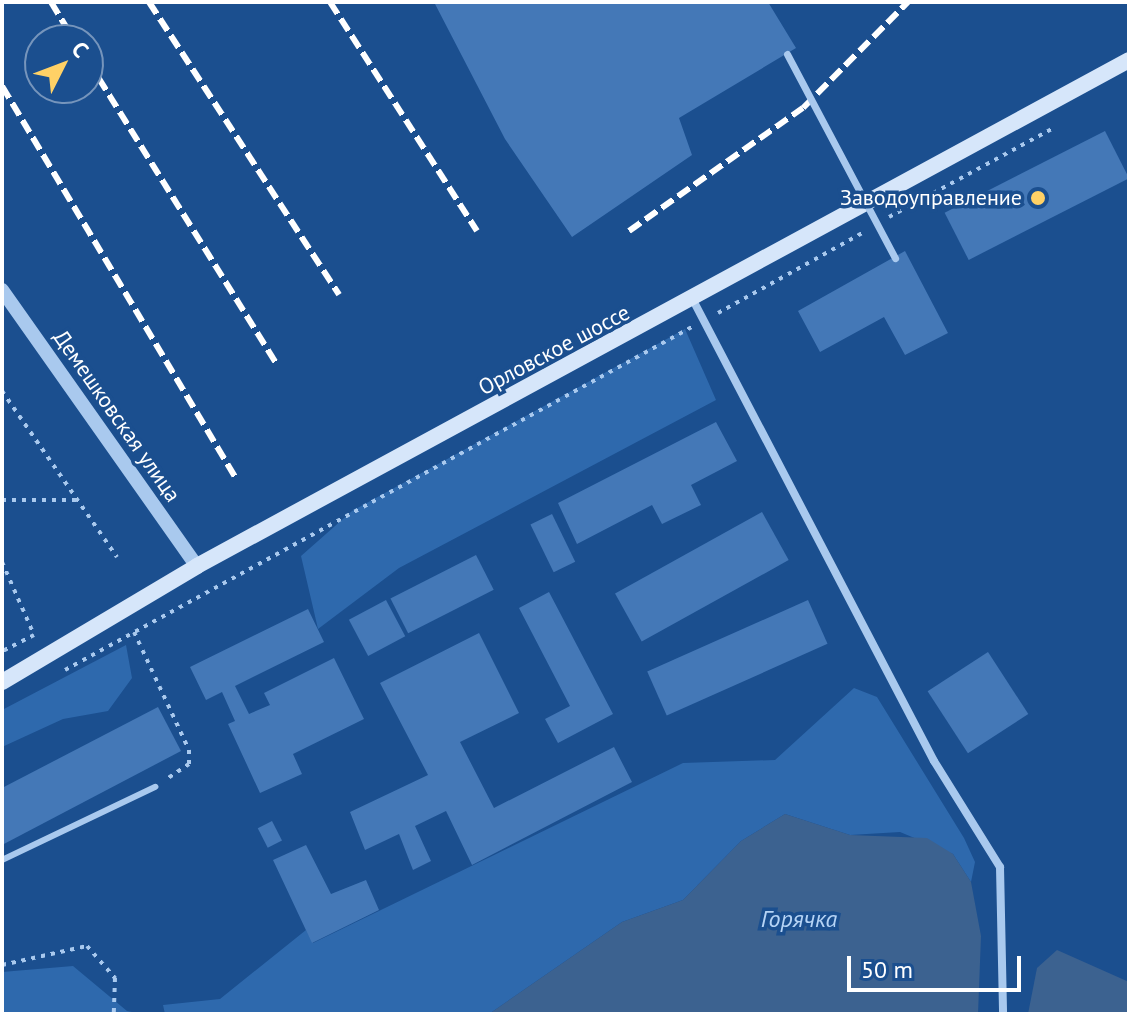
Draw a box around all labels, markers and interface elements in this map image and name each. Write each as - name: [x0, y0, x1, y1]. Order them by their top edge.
- north arrow: [24, 24, 104, 104]
- text: С: [66, 35, 95, 63]
- place label: Заводоуправление: [840, 185, 1022, 211]
- marker: Заводоуправление: [1029, 189, 1047, 207]
- street label: Орловское шоссе: [474, 299, 634, 401]
- street label: Демешковская улица: [48, 325, 186, 507]
- water label: Горячка: [761, 905, 837, 933]
- scale bar: [851, 940, 1025, 990]
- text: 50 m: [861, 954, 913, 985]

